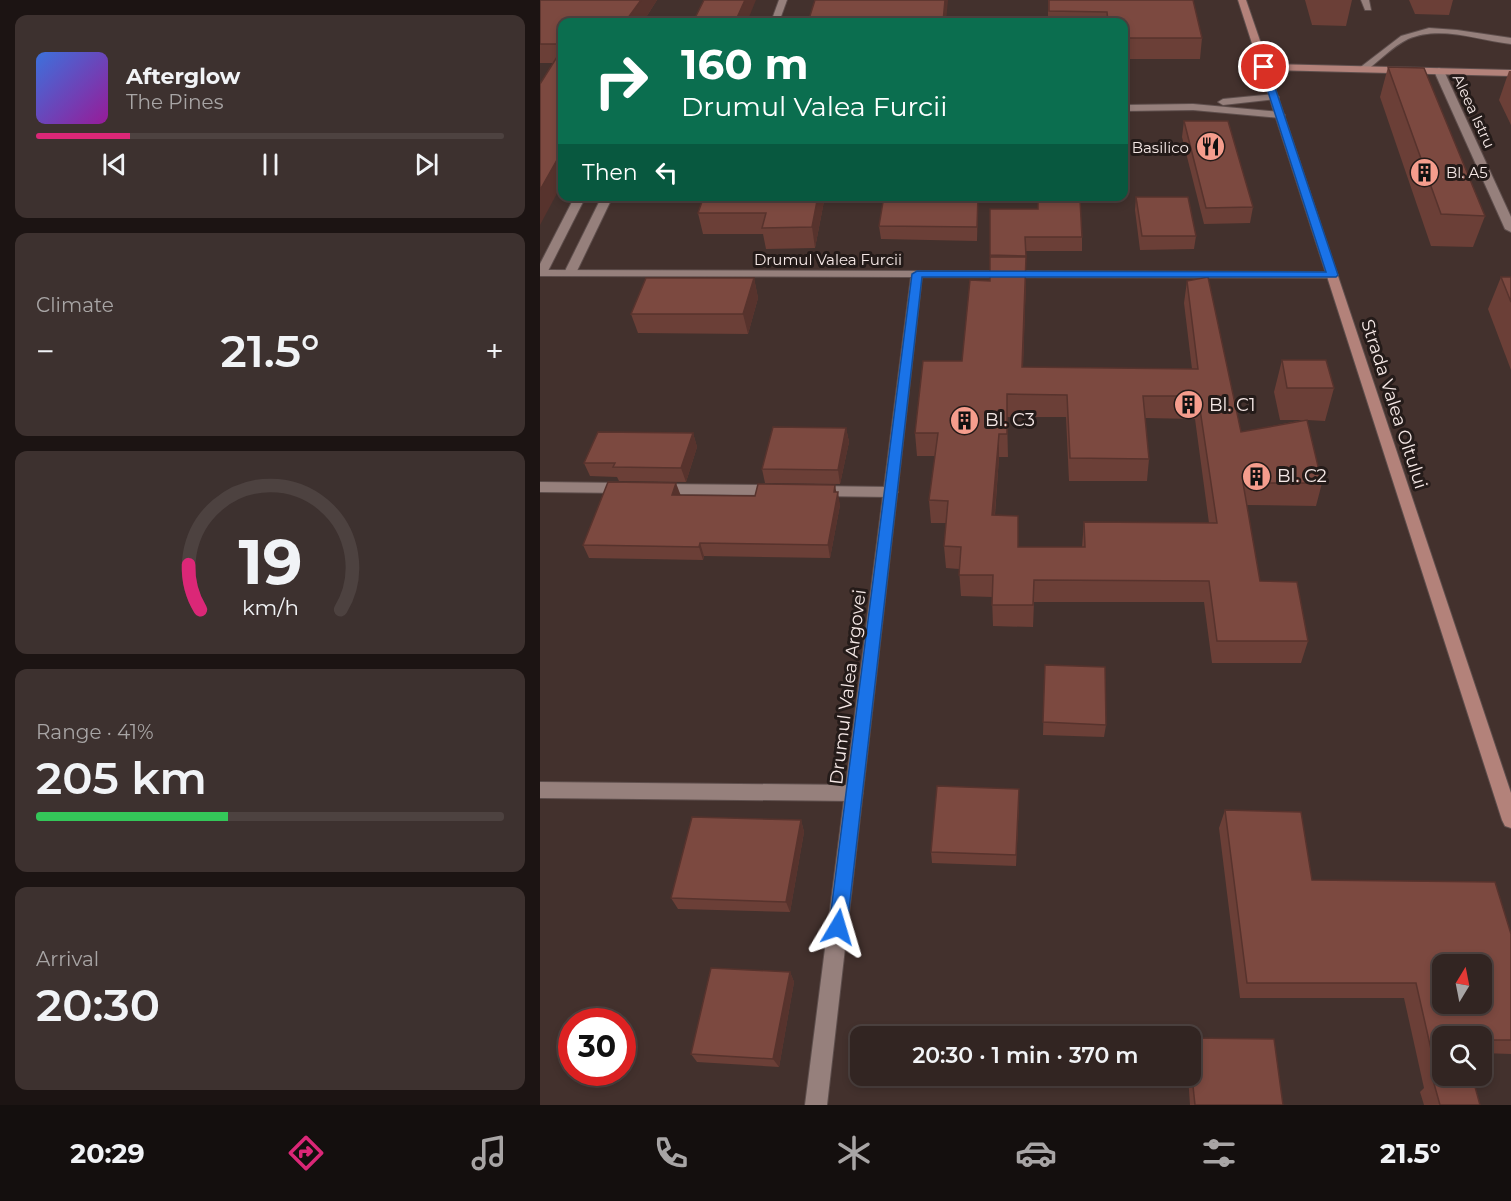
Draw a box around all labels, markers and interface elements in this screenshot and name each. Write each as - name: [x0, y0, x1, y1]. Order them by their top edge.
- text: 160 m: [681, 38, 809, 90]
- pin: [1238, 41, 1289, 92]
- icon: right: [582, 42, 660, 120]
- icon: arrive: [1247, 50, 1280, 83]
- text: Afterglow: [126, 63, 240, 90]
- street label: Aleea Istru: [1449, 71, 1499, 151]
- text: The Pines: [126, 90, 223, 114]
- text: Drumul Valea Furcii: [681, 90, 948, 123]
- restaurant icon: Basilico: [1194, 131, 1226, 163]
- place label: Basilico: [1132, 138, 1189, 157]
- icon: previous: [98, 148, 131, 181]
- icon: pause: [254, 148, 287, 181]
- icon: next: [410, 148, 443, 181]
- icon: left: [650, 156, 683, 189]
- building icon: Bl. A5: [1409, 156, 1441, 188]
- text: Then: [582, 159, 638, 186]
- place label: Bl. A5: [1446, 163, 1488, 182]
- street label: Drumul Valea Furcii: [754, 250, 902, 269]
- text: Climate: [36, 293, 114, 317]
- street label: Strada Valea Oltului: [1356, 316, 1432, 492]
- text: 21.5°: [220, 323, 320, 378]
- text: −: [36, 331, 55, 371]
- text: +: [485, 331, 504, 371]
- building icon: Bl. C1: [1172, 389, 1204, 421]
- place label: Bl. C1: [1209, 394, 1255, 416]
- building icon: Bl. C3: [948, 404, 980, 436]
- place label: Bl. C3: [985, 409, 1035, 431]
- building icon: Bl. C2: [1240, 460, 1272, 492]
- place label: Bl. C2: [1277, 465, 1327, 487]
- text: 19: [238, 524, 302, 600]
- street label: Drumul Valea Argovei: [825, 588, 871, 786]
- text: km/h: [241, 594, 299, 620]
- text: Range · 41%: [36, 720, 154, 744]
- text: 205 km: [36, 750, 207, 805]
- position arrow: [806, 895, 870, 959]
- text: Arrival: [36, 947, 99, 971]
- north arrow: [1432, 954, 1492, 1014]
- map controls: [1432, 954, 1492, 1086]
- text: 20:30: [36, 977, 160, 1032]
- speed limit sign: 30: [558, 1008, 636, 1086]
- button: search: [1432, 1026, 1492, 1086]
- text: 20:30 · 1 min · 370 m: [913, 1042, 1138, 1069]
- icon: directions: [285, 1132, 327, 1174]
- icon: music: [468, 1132, 510, 1174]
- icon: phone: [650, 1132, 692, 1174]
- icon: climate: [833, 1132, 875, 1174]
- icon: car: [1015, 1132, 1057, 1174]
- icon: filters: [1198, 1132, 1240, 1174]
- text: 20:29: [70, 1137, 145, 1170]
- text: 21.5°: [1380, 1137, 1441, 1170]

